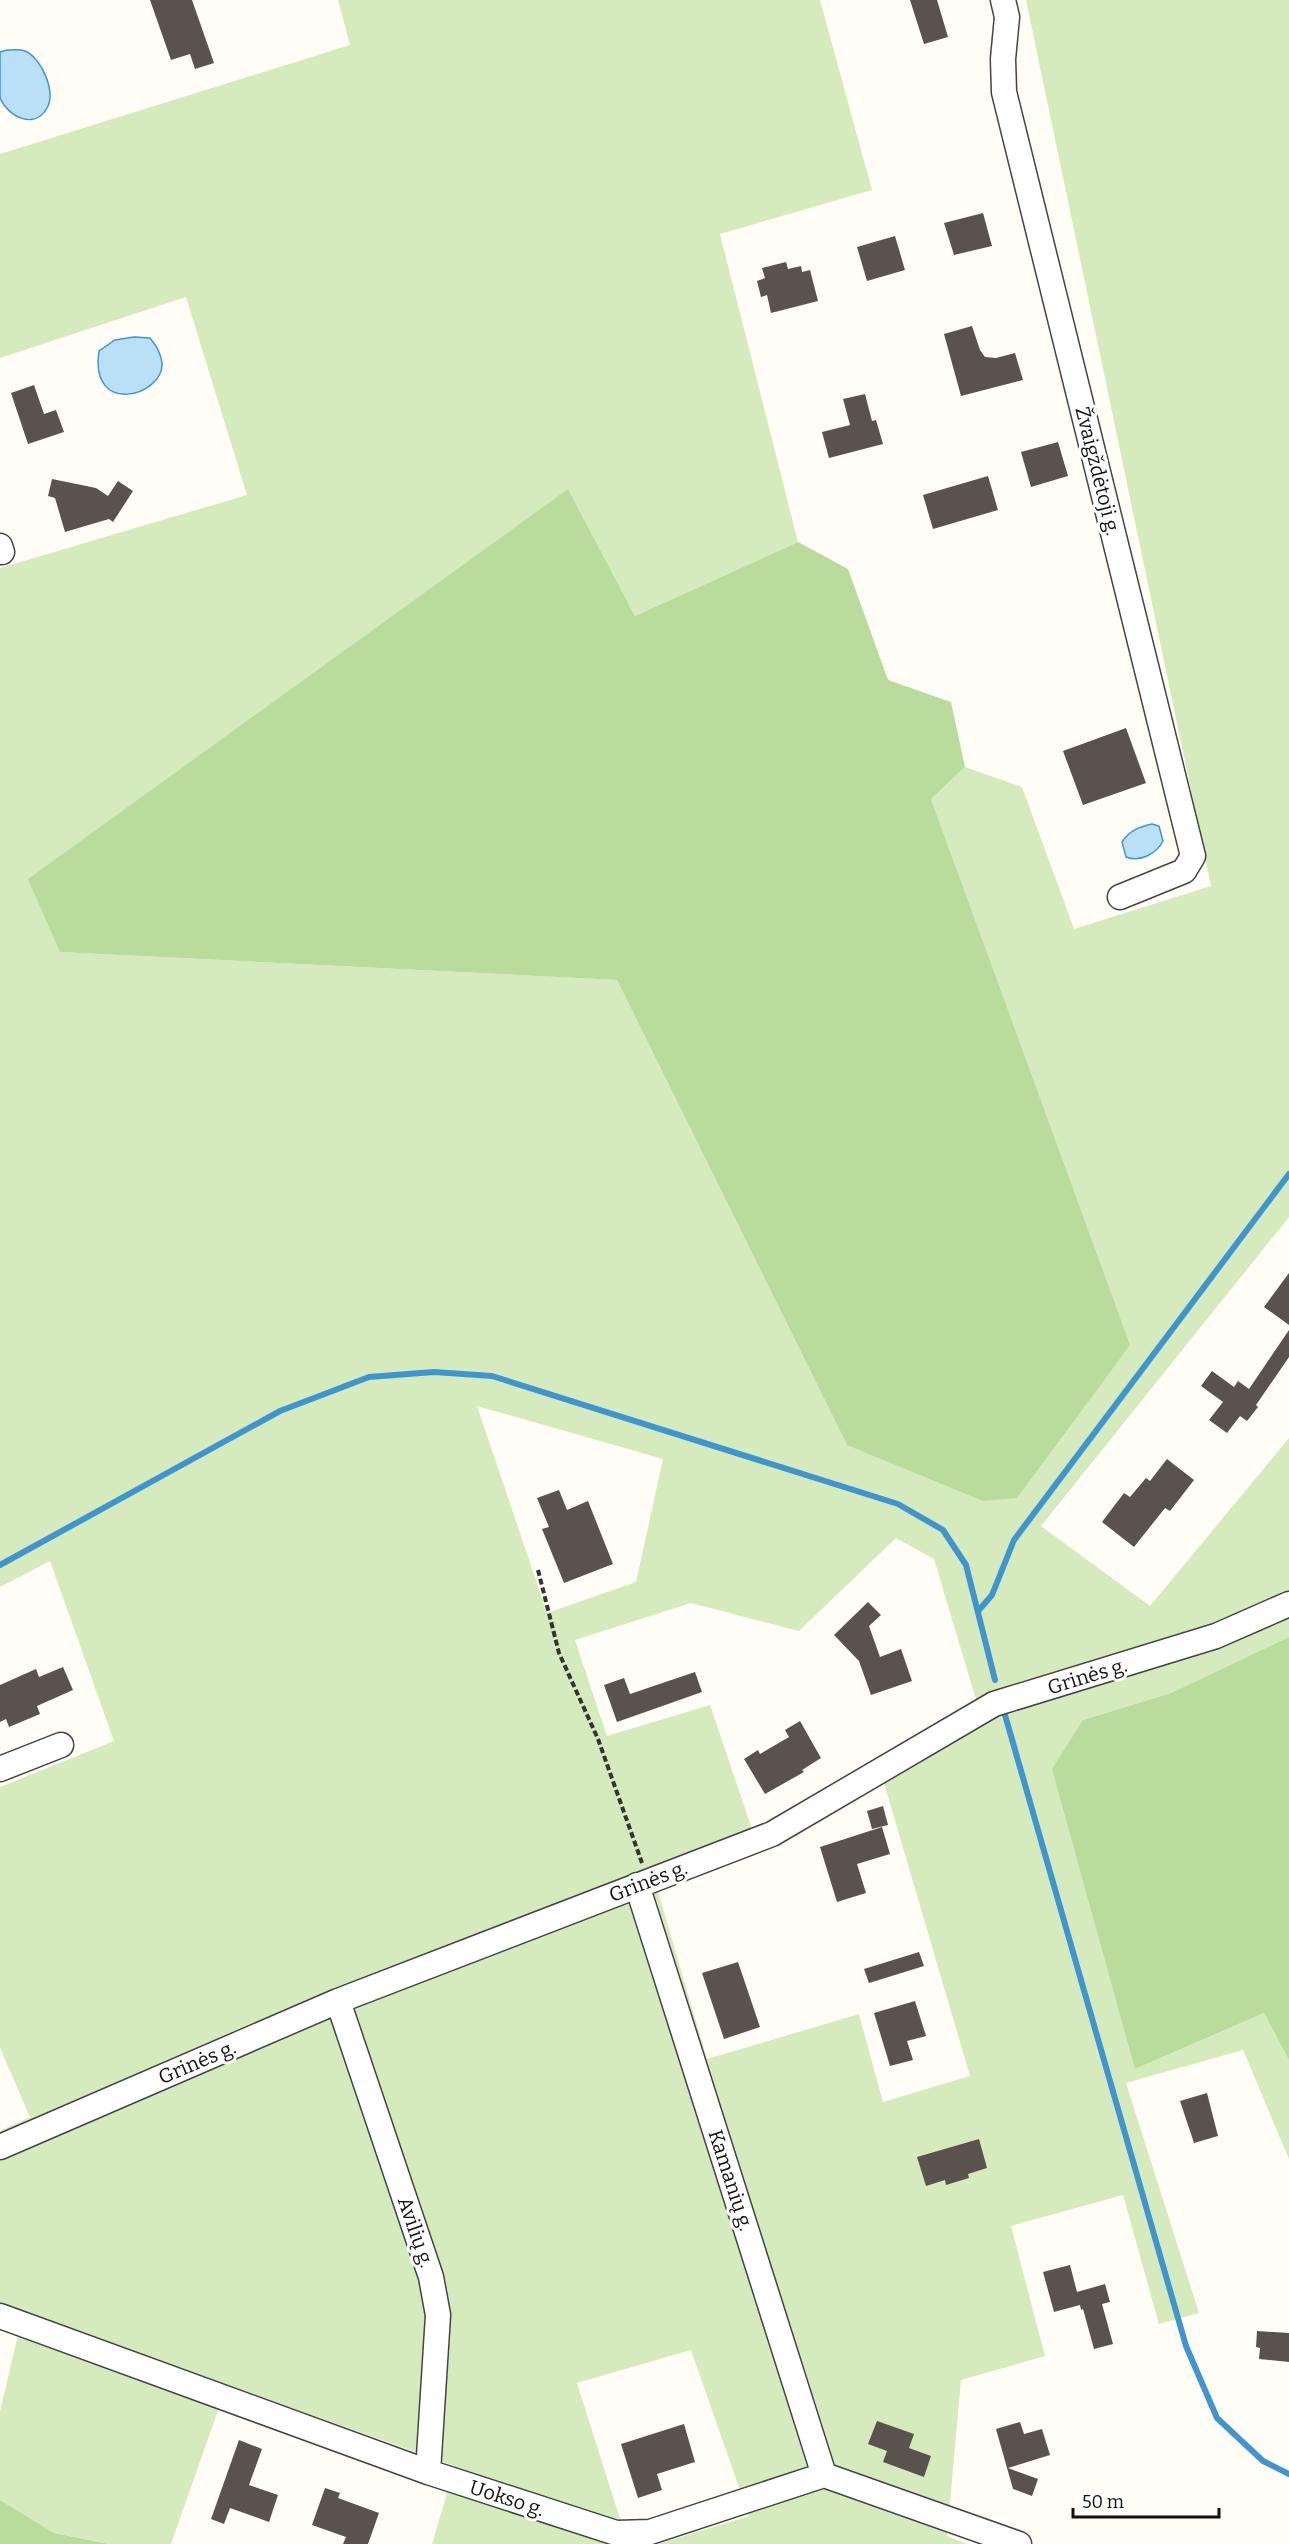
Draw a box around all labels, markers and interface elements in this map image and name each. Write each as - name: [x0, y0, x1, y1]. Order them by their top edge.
- street label: Žvaigždėtoji g.: [1069, 404, 1126, 538]
- street label: Grinės g.: [1044, 1653, 1130, 1699]
- street label: Grinės g.: [605, 1855, 691, 1907]
- street label: Grinės g.: [155, 2035, 239, 2089]
- street label: Kamanių g.: [703, 2127, 759, 2233]
- street label: Avilių g.: [393, 2194, 439, 2270]
- street label: Uokso g.: [466, 2475, 548, 2521]
- scale bar: [1073, 2481, 1218, 2519]
- text: 50 m: [1082, 2491, 1124, 2513]

